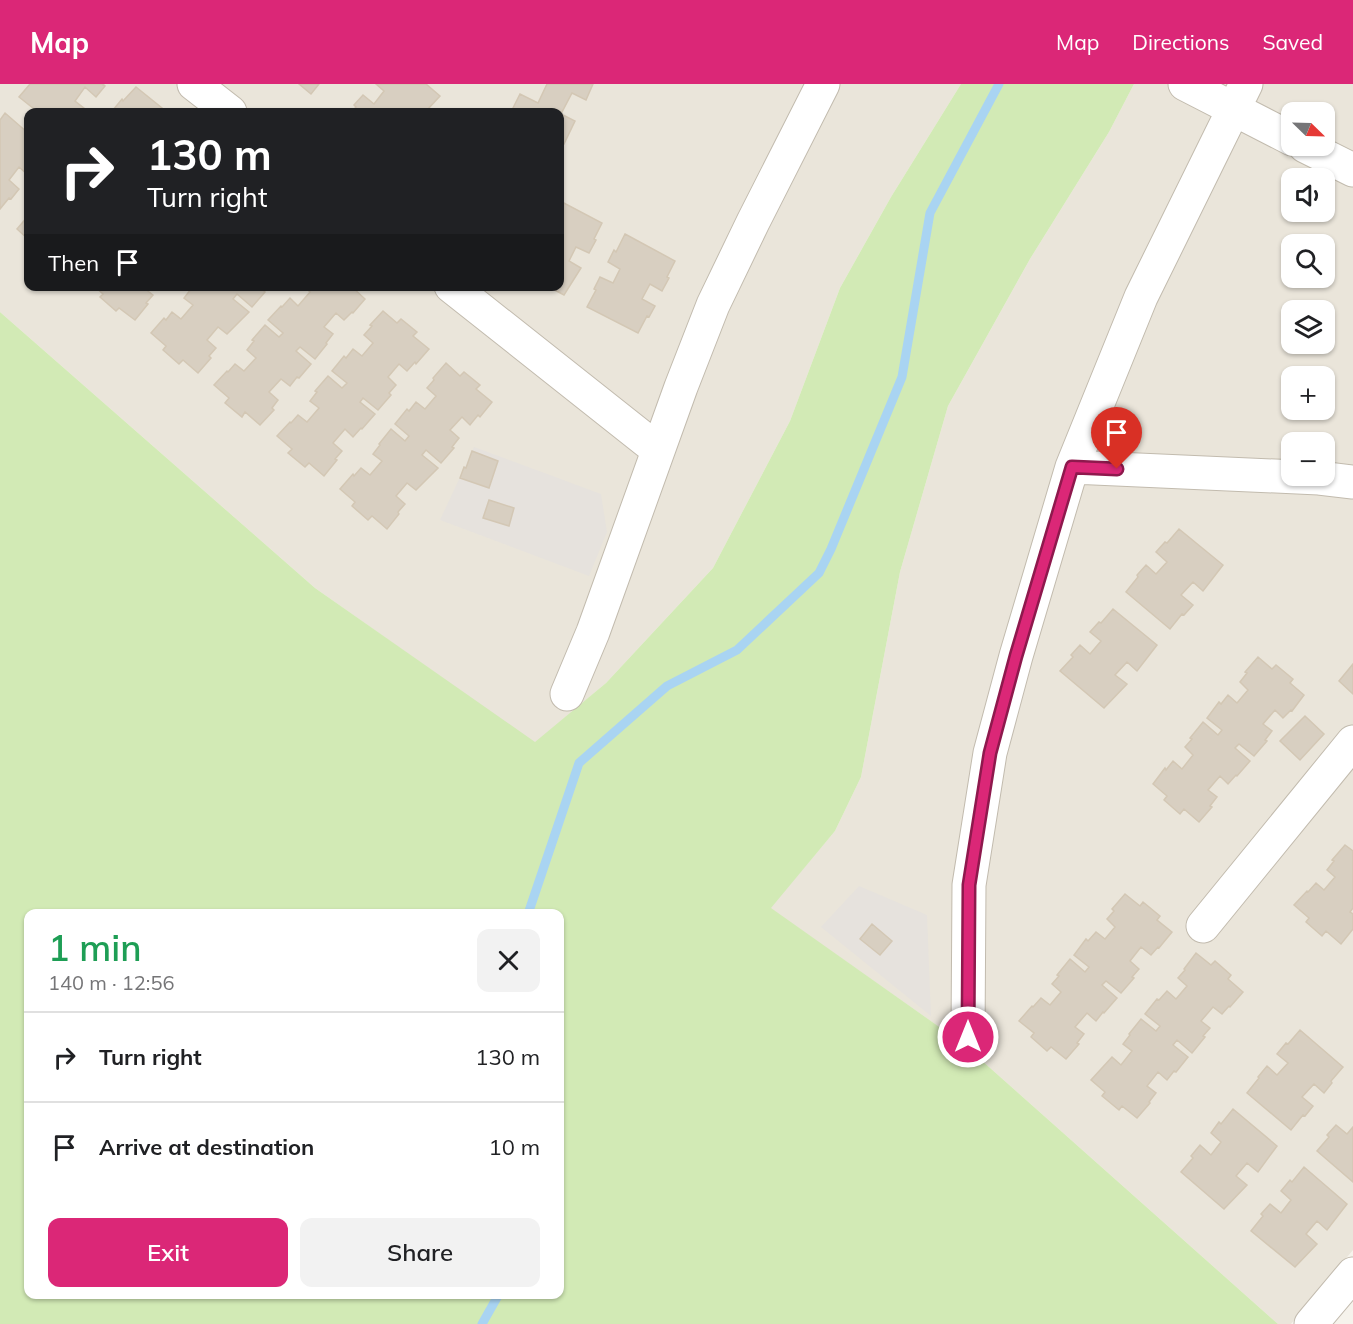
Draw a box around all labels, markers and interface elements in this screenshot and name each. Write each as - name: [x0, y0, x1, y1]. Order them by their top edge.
- text: Map: [30, 25, 89, 60]
- text: Map: [1056, 29, 1099, 55]
- text: Directions: [1132, 29, 1229, 55]
- text: Saved: [1262, 29, 1323, 55]
- north arrow: [1281, 102, 1335, 156]
- map controls: [1281, 102, 1335, 486]
- text: 130 m: [147, 128, 272, 181]
- icon: right: [48, 132, 126, 210]
- button: sound: [1281, 168, 1335, 222]
- text: Turn right: [147, 180, 267, 214]
- button: search: [1281, 234, 1335, 288]
- icon: arrive: [111, 246, 144, 279]
- text: Then: [48, 249, 99, 277]
- button: layers: [1281, 300, 1335, 354]
- button: +: [1281, 366, 1335, 420]
- pin: [1091, 407, 1142, 469]
- icon: arrive: [1100, 416, 1133, 449]
- button: −: [1281, 432, 1335, 486]
- text: 1 min: [48, 925, 142, 970]
- button: close: [477, 929, 540, 992]
- text: 140 m · 12:56: [48, 970, 174, 995]
- position arrow: [936, 1005, 1000, 1069]
- icon: right: [48, 1041, 81, 1074]
- text: Turn right: [99, 1043, 202, 1071]
- text: 130 m: [475, 1043, 540, 1071]
- icon: arrive: [48, 1131, 81, 1164]
- text: Arrive at destination: [99, 1133, 314, 1161]
- text: 10 m: [489, 1133, 540, 1161]
- button: Exit: [48, 1218, 288, 1287]
- button: Share: [300, 1218, 540, 1287]

